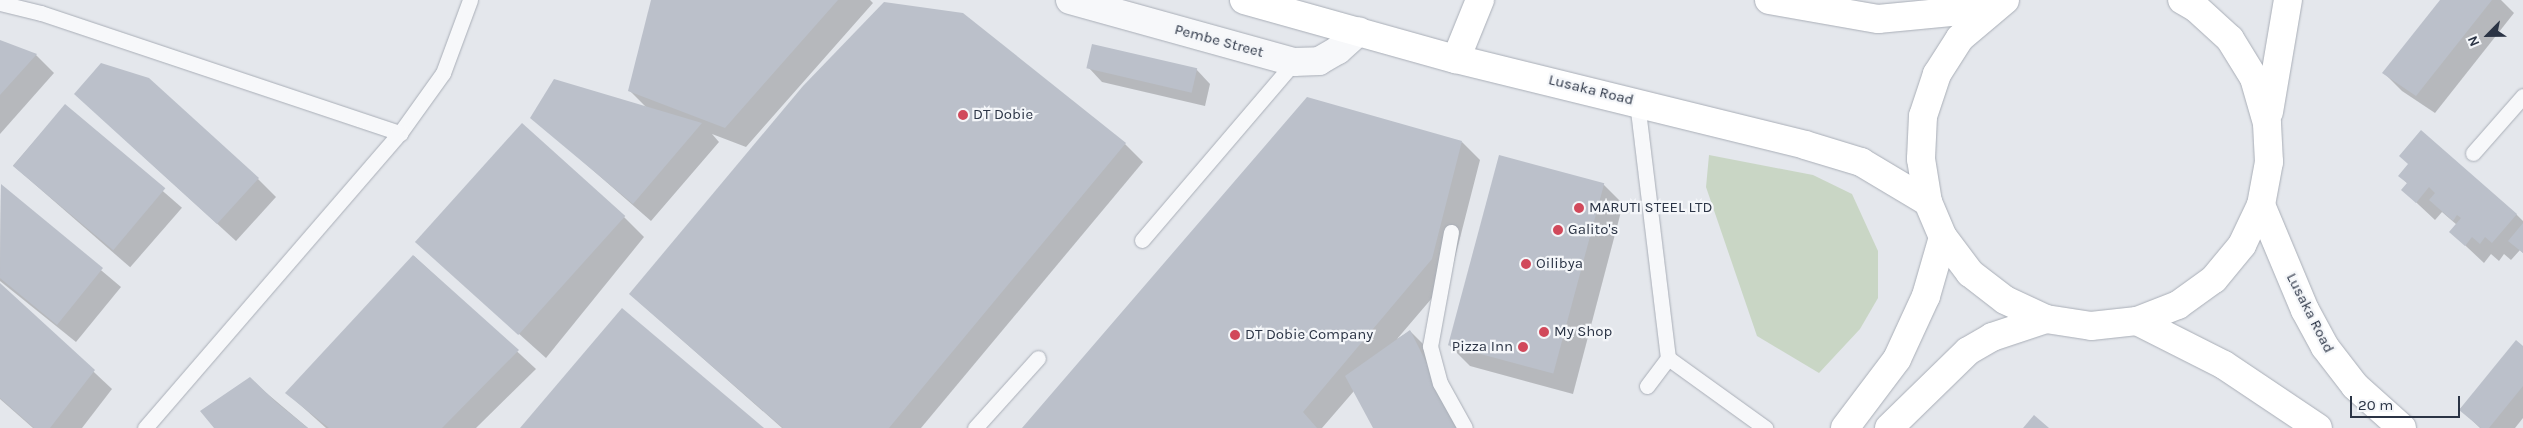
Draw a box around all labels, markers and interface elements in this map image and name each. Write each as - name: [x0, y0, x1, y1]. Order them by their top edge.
- north arrow: [2463, 10, 2513, 60]
- street label: Pembe Street: [1173, 20, 1265, 62]
- text: N: [2464, 33, 2484, 49]
- street label: Lusaka Road: [1547, 71, 1635, 109]
- place label: DT Dobie: [973, 106, 1033, 124]
- marker: DT Dobie: [957, 109, 969, 121]
- place label: MARUTI STEEL LTD: [1589, 199, 1712, 217]
- marker: MARUTI STEEL LTD: [1573, 202, 1585, 214]
- place label: Galito's: [1568, 221, 1618, 239]
- marker: Galito's: [1552, 224, 1564, 236]
- place label: Oilibya: [1536, 255, 1583, 273]
- marker: Oilibya: [1520, 258, 1532, 270]
- street label: Lusaka Road: [2282, 270, 2338, 356]
- place label: My Shop: [1554, 323, 1612, 341]
- place label: DT Dobie Company: [1245, 326, 1373, 344]
- marker: My Shop: [1538, 326, 1550, 338]
- marker: DT Dobie Company: [1229, 329, 1241, 341]
- place label: Pizza Inn: [1452, 338, 1513, 356]
- marker: Pizza Inn: [1517, 341, 1529, 353]
- scale bar: [2353, 386, 2463, 418]
- text: 20 m: [2358, 396, 2393, 414]

